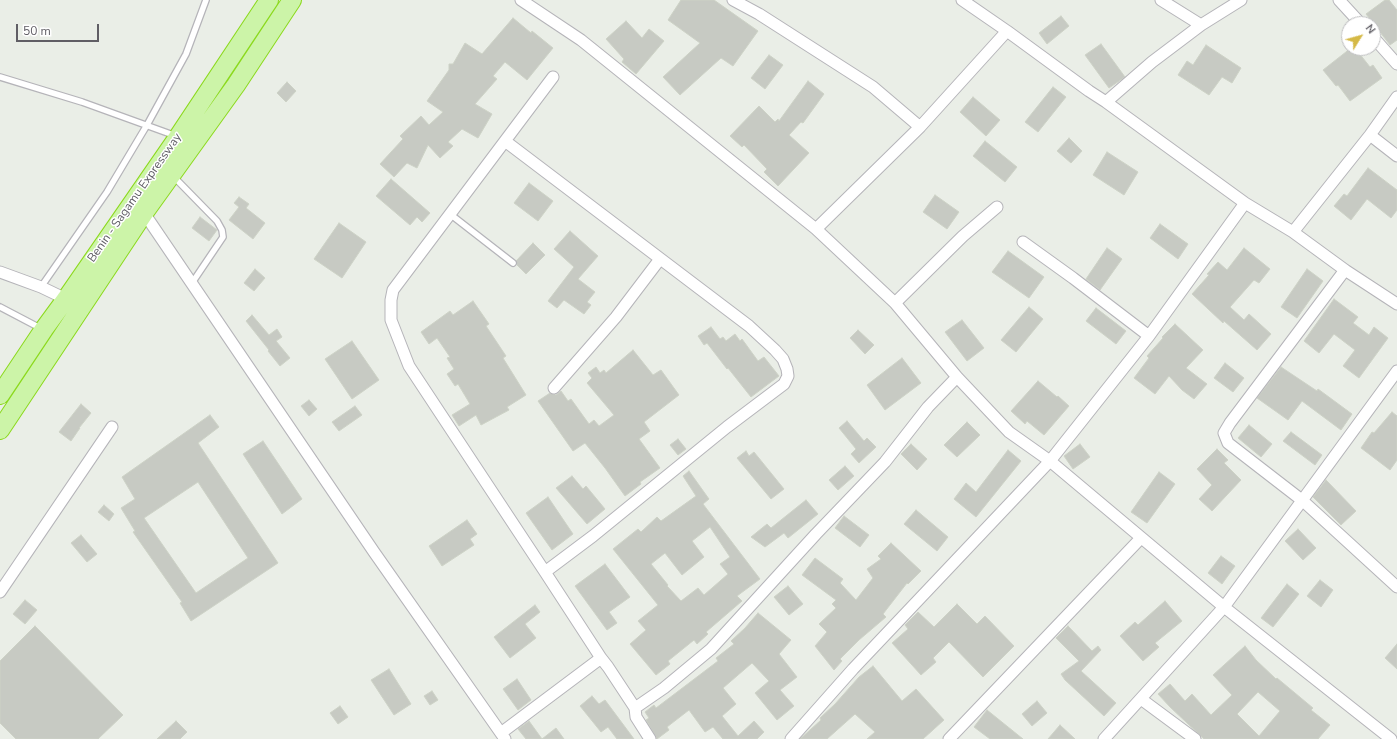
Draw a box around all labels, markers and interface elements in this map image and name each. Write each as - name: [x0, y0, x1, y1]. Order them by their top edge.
- scale bar: [18, 16, 101, 42]
- north arrow: [1341, 16, 1381, 56]
- text: N: [1362, 21, 1379, 37]
- text: 50 m: [23, 23, 51, 39]
- street label: Benin - Sagamu Expressway: [85, 131, 185, 265]

